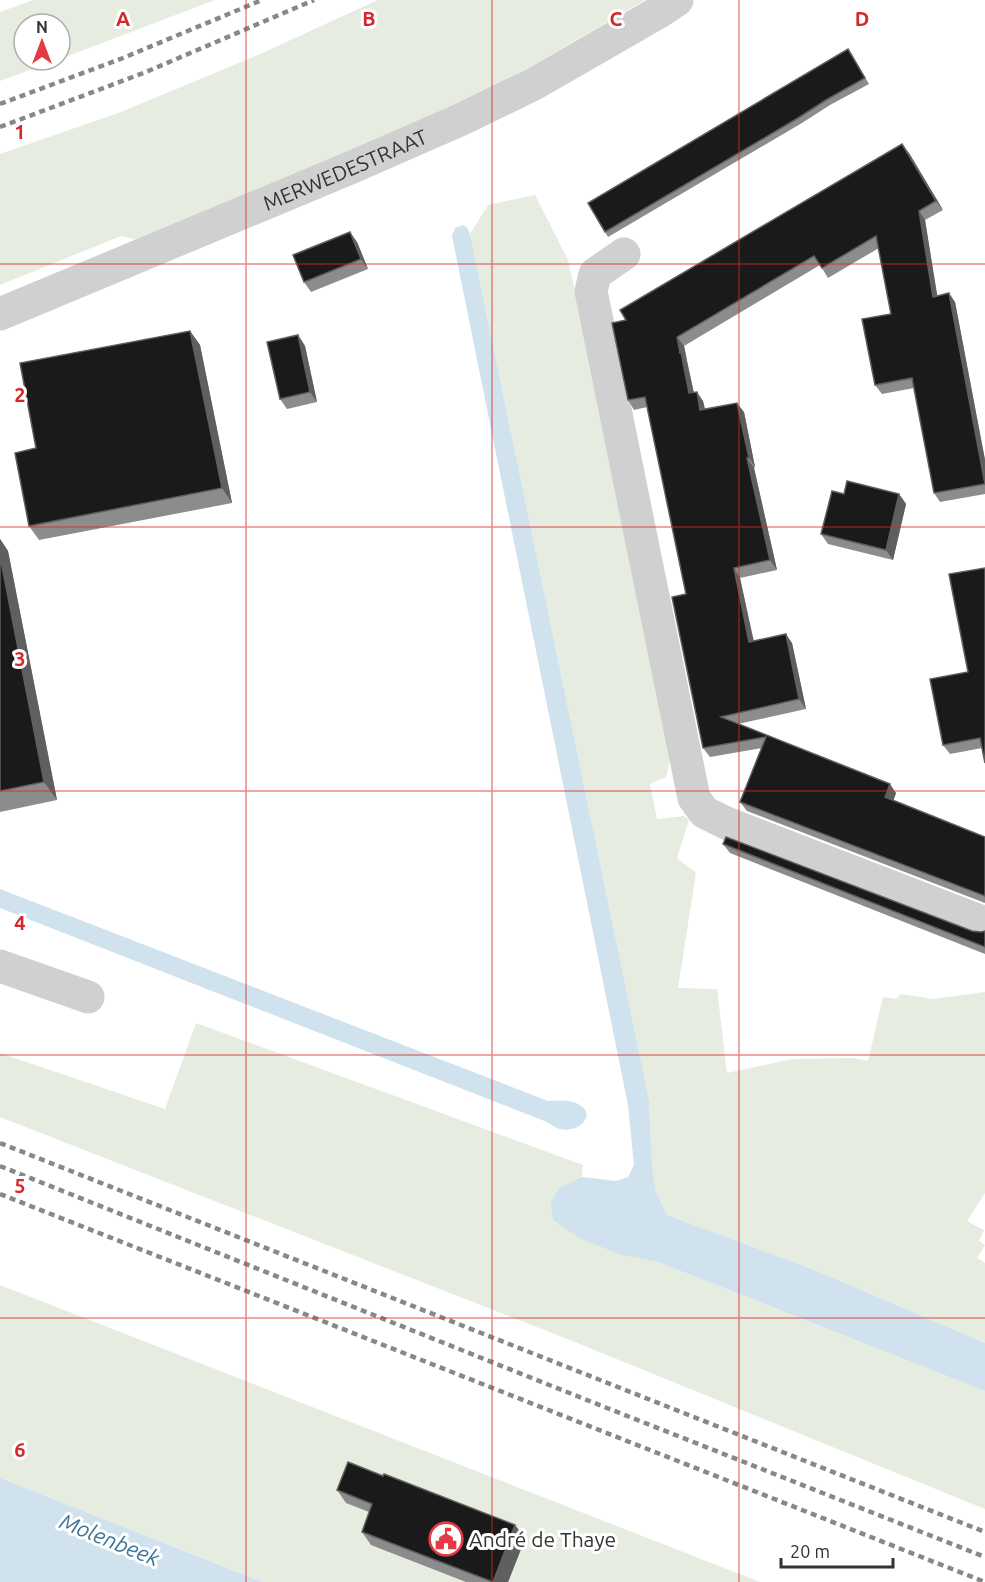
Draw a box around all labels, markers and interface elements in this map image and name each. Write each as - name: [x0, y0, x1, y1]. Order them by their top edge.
- text: A: [116, 7, 130, 30]
- text: B: [362, 7, 376, 30]
- text: C: [610, 7, 623, 30]
- text: D: [855, 7, 869, 30]
- north arrow: [12, 12, 72, 72]
- text: N: [36, 18, 48, 36]
- text: 1: [14, 120, 26, 143]
- street label: MERWEDESTRAAT: [259, 124, 431, 215]
- text: 2: [14, 383, 26, 406]
- text: 3: [14, 647, 26, 670]
- text: 4: [14, 911, 26, 934]
- text: 5: [14, 1174, 26, 1197]
- text: 6: [14, 1438, 26, 1461]
- water label: Molenbeek: [56, 1508, 164, 1571]
- public building icon: André de Thaye: [428, 1521, 464, 1557]
- place label: André de Thaye: [469, 1527, 616, 1551]
- scale bar: [781, 1531, 894, 1569]
- text: 20 m: [790, 1541, 830, 1561]

